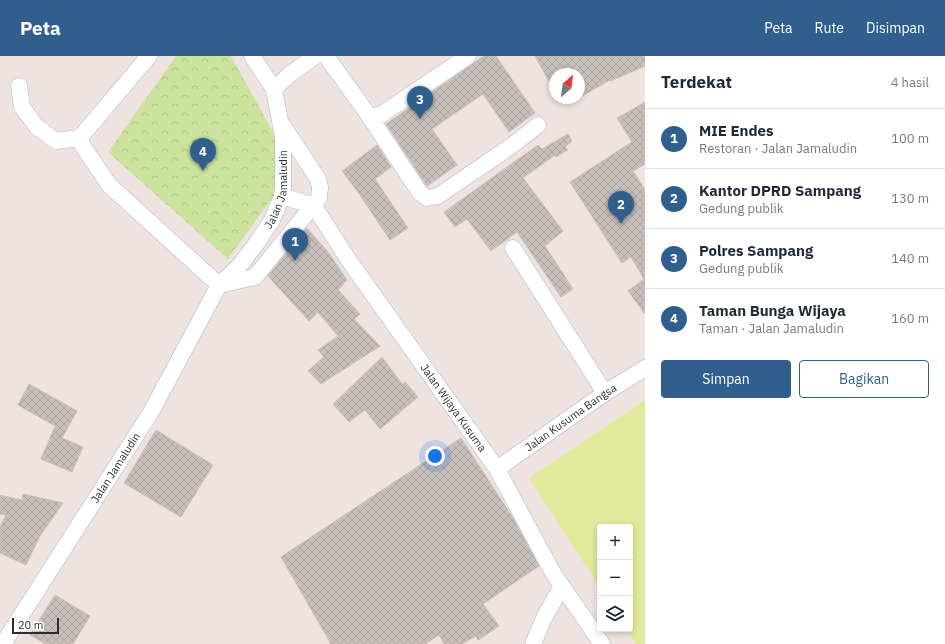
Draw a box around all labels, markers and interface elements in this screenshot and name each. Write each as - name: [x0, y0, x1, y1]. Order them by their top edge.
- text: Peta: [20, 16, 61, 40]
- text: Peta: [764, 19, 793, 37]
- text: Rute: [815, 19, 844, 37]
- text: Disimpan: [866, 19, 925, 37]
- north arrow: [549, 68, 585, 104]
- text: Terdekat: [661, 71, 732, 93]
- text: 4 hasil: [891, 74, 929, 91]
- pin: 3: [407, 86, 433, 119]
- text: MIE Endes: [699, 121, 774, 140]
- text: 1: [670, 130, 678, 147]
- text: 100 m: [891, 130, 929, 147]
- pin: 4: [190, 138, 216, 171]
- text: Restoran · Jalan Jamaludin: [699, 140, 857, 157]
- street label: Jalan Jamaludin: [261, 150, 290, 231]
- text: Kantor DPRD Sampang: [699, 181, 861, 200]
- text: 2: [670, 190, 678, 207]
- text: 130 m: [891, 190, 929, 207]
- pin: 2: [608, 191, 634, 224]
- text: Gedung publik: [699, 200, 784, 217]
- pin: 1: [282, 228, 308, 261]
- text: Polres Sampang: [699, 241, 813, 260]
- text: 3: [670, 250, 678, 267]
- text: 140 m: [891, 250, 929, 267]
- text: Gedung publik: [699, 260, 784, 277]
- text: Taman Bunga Wijaya: [699, 301, 846, 320]
- text: 4: [670, 310, 678, 327]
- text: 160 m: [891, 310, 929, 327]
- text: Taman · Jalan Jamaludin: [699, 320, 844, 337]
- button: Simpan: [661, 360, 791, 398]
- button: Bagikan: [799, 360, 929, 398]
- street label: Jalan Wijaya Kusuma: [418, 361, 490, 455]
- street label: Jalan Kusuma Bangsa: [522, 381, 619, 454]
- street label: Jalan Jamaludin: [88, 430, 143, 506]
- your location: [425, 446, 445, 466]
- map controls: [597, 524, 633, 632]
- button: +: [597, 524, 633, 560]
- button: −: [597, 560, 633, 596]
- button: layers: [597, 596, 633, 632]
- scale bar: [12, 616, 59, 635]
- text: 20 m: [18, 618, 43, 632]

